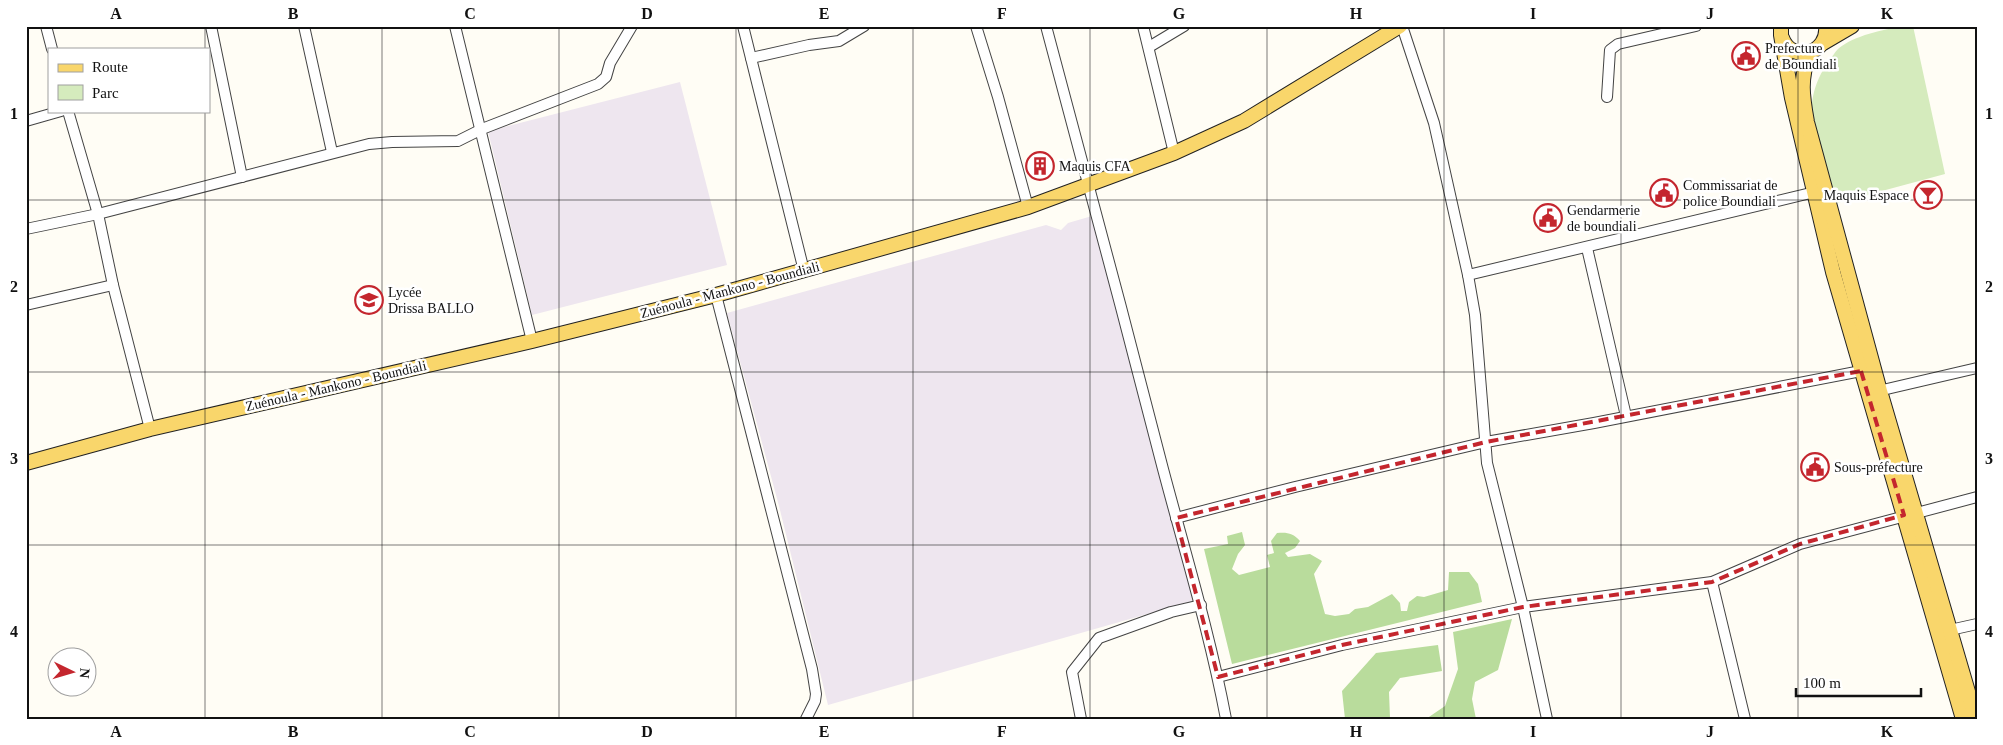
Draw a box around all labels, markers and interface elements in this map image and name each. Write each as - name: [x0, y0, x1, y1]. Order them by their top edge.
- text: A: [110, 5, 122, 22]
- text: B: [288, 5, 299, 22]
- text: C: [464, 5, 476, 22]
- text: D: [641, 5, 653, 22]
- text: E: [819, 5, 829, 22]
- text: F: [997, 5, 1007, 22]
- text: G: [1173, 5, 1186, 22]
- text: H: [1350, 5, 1363, 22]
- text: I: [1530, 5, 1536, 22]
- text: J: [1706, 5, 1714, 22]
- text: K: [1881, 5, 1894, 22]
- public building icon: Prefecture de Boundiali: [1731, 41, 1761, 71]
- place label: Prefecture de Boundiali: [1765, 41, 1837, 72]
- legend: [48, 48, 210, 112]
- text: Route: [92, 59, 128, 75]
- text: Parc: [92, 85, 119, 101]
- text: 1: [10, 105, 18, 122]
- text: 1: [1985, 105, 1993, 122]
- building icon: Maquis CFA: [1025, 151, 1055, 181]
- place label: Maquis CFA: [1059, 159, 1132, 174]
- public building icon: Commissariat de police Boundiali: [1649, 178, 1679, 208]
- place label: Commissariat de police Boundiali: [1683, 178, 1778, 209]
- bar icon: Maquis Espace: [1913, 180, 1943, 210]
- place label: Maquis Espace: [1824, 188, 1909, 203]
- public building icon: Gendarmerie de boundiali: [1533, 203, 1563, 233]
- place label: Gendarmerie de boundiali: [1567, 203, 1640, 234]
- street label: Zuénoula - Mankono - Boundiali: [639, 259, 821, 321]
- text: 2: [10, 278, 18, 295]
- text: 2: [1985, 278, 1993, 295]
- school or university icon: Lycée Drissa BALLO: [354, 285, 384, 315]
- place label: Lycée Drissa BALLO: [388, 285, 474, 316]
- street label: Zuénoula - Mankono - Boundiali: [244, 358, 428, 414]
- text: 3: [10, 450, 18, 467]
- text: 3: [1985, 450, 1993, 467]
- public building icon: Sous-préfecture: [1800, 452, 1830, 482]
- place label: Sous-préfecture: [1834, 460, 1923, 475]
- text: 4: [10, 623, 18, 640]
- text: 4: [1985, 623, 1993, 640]
- north arrow: [48, 648, 98, 698]
- scale bar: [1796, 665, 1920, 697]
- text: N: [77, 667, 92, 679]
- text: 100 m: [1803, 675, 1841, 691]
- text: A: [110, 723, 122, 740]
- text: B: [288, 723, 299, 740]
- text: C: [464, 723, 476, 740]
- text: D: [641, 723, 653, 740]
- text: E: [819, 723, 829, 740]
- text: F: [997, 723, 1007, 740]
- text: G: [1173, 723, 1186, 740]
- text: H: [1350, 723, 1363, 740]
- text: I: [1530, 723, 1536, 740]
- text: J: [1706, 723, 1714, 740]
- text: K: [1881, 723, 1894, 740]

